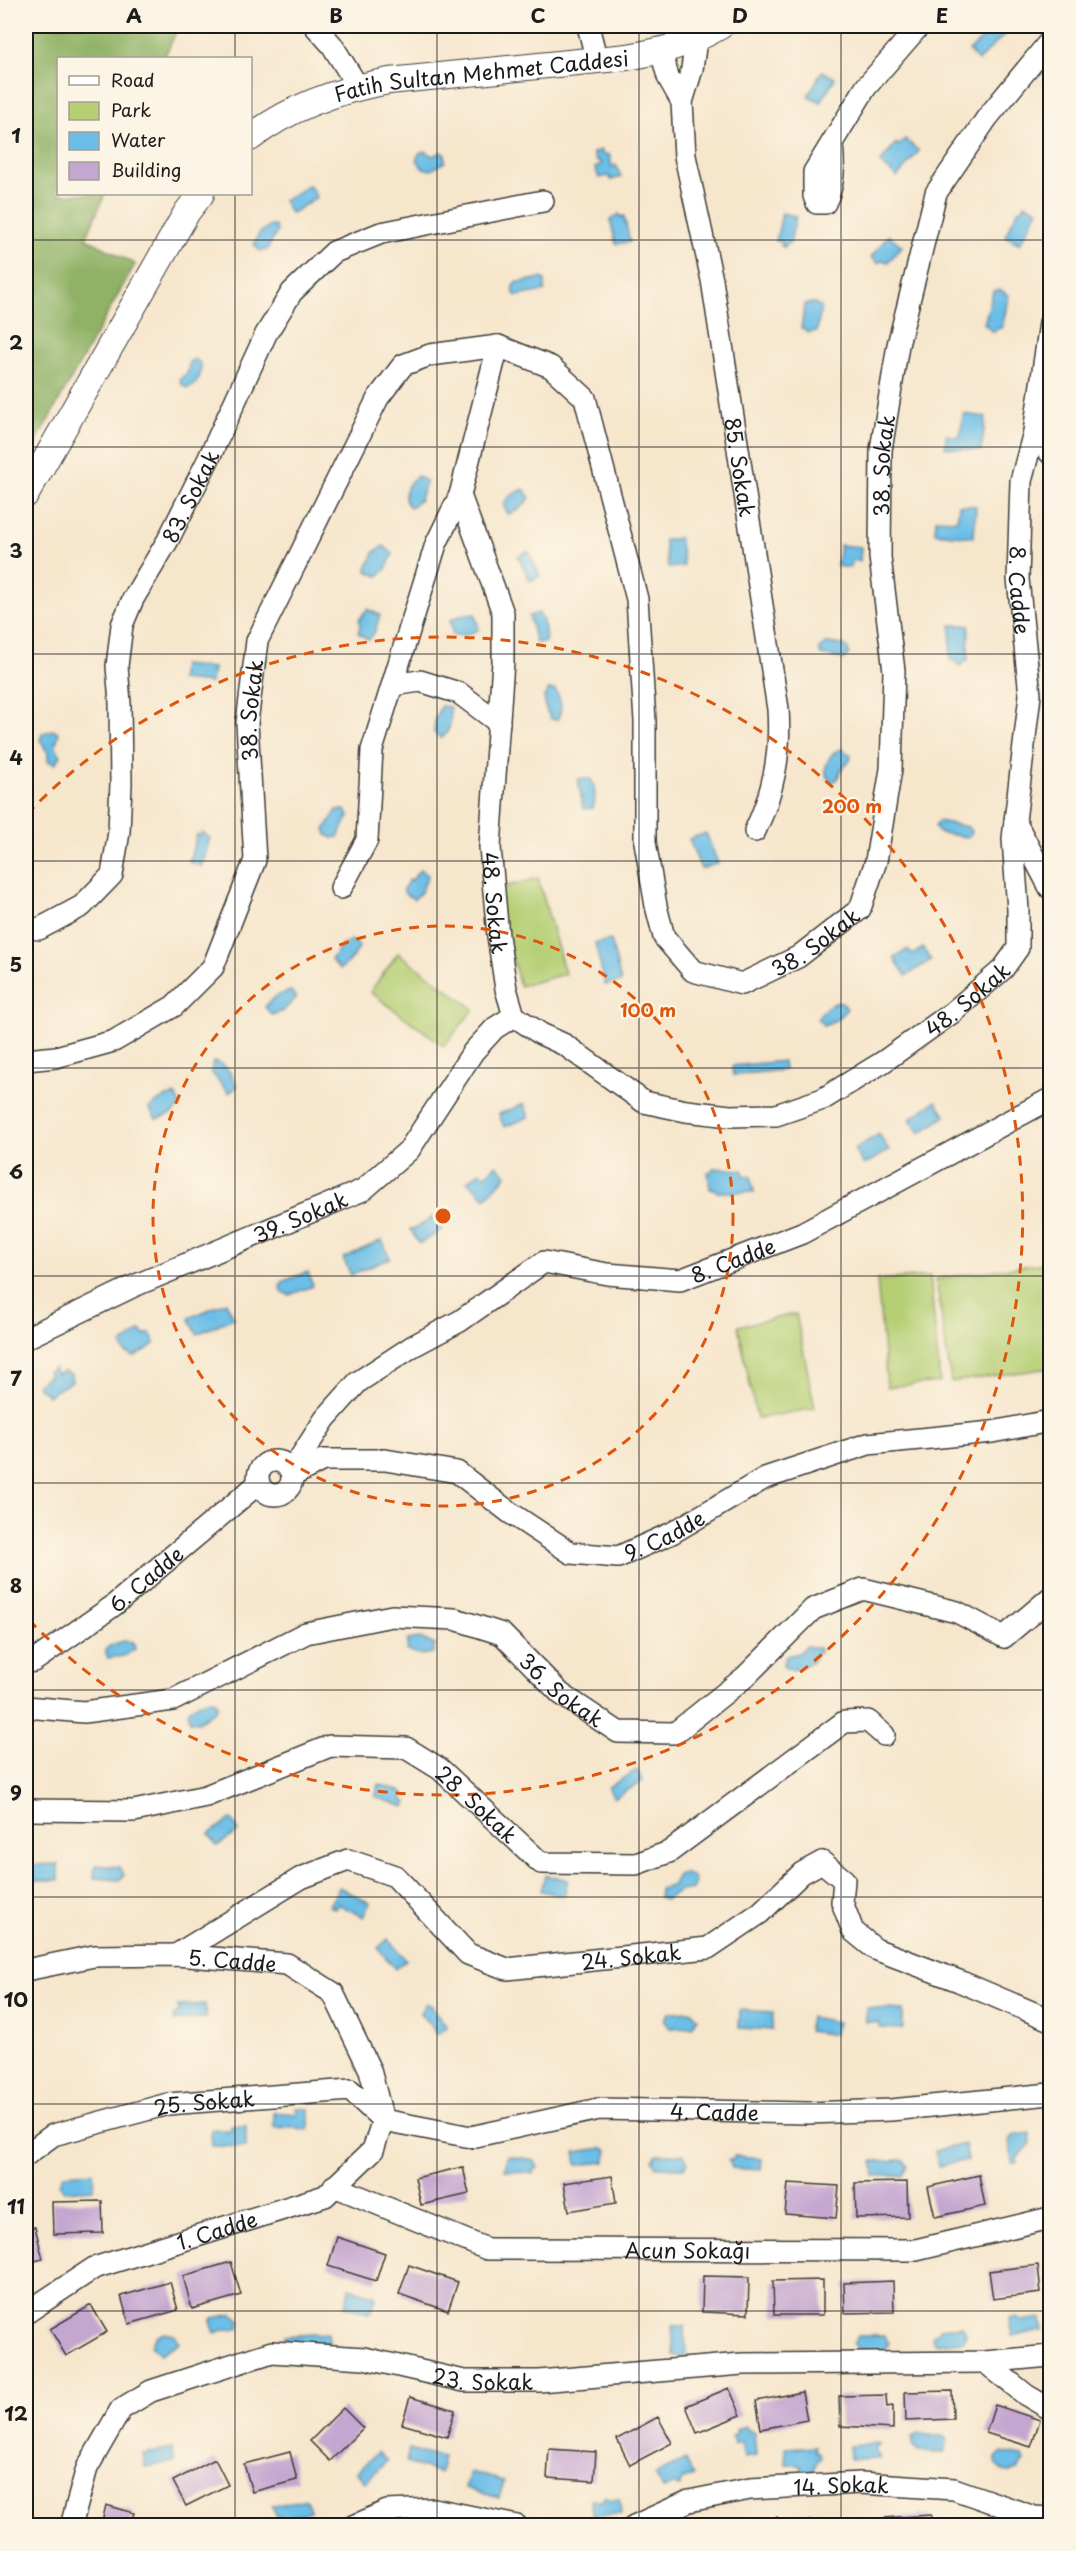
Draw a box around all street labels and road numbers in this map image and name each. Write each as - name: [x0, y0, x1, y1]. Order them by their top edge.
- street label: Fatih Sultan Mehmet Caddesi: [330, 41, 630, 109]
- street label: 38. Sokak: [864, 412, 902, 517]
- street label: 85. Sokak: [717, 415, 764, 519]
- street label: 83. Sokak: [153, 444, 227, 548]
- street label: 8. Cadde: [1002, 545, 1040, 636]
- street label: 38. Sokak: [231, 657, 271, 762]
- street label: 48. Sokak: [474, 850, 516, 956]
- street label: 38. Sokak: [765, 899, 866, 984]
- street label: 48. Sokak: [918, 954, 1017, 1044]
- street label: 39. Sokak: [248, 1182, 352, 1250]
- street label: 8. Cadde: [686, 1229, 780, 1291]
- street label: 9. Cadde: [619, 1501, 710, 1568]
- street label: 6. Cadde: [101, 1538, 190, 1619]
- street label: 36. Sokak: [512, 1645, 611, 1734]
- street label: 28. Sokak: [429, 1757, 525, 1850]
- street label: 24. Sokak: [579, 1935, 683, 1977]
- street label: 5. Cadde: [187, 1940, 278, 1979]
- street label: 25. Sokak: [150, 2081, 256, 2123]
- street label: 4. Cadde: [670, 2094, 759, 2128]
- street label: 1. Cadde: [172, 2202, 261, 2257]
- street label: Acun Sokağı: [625, 2233, 750, 2266]
- street label: 23. Sokak: [430, 2358, 533, 2397]
- street label: 14. Sokak: [793, 2467, 890, 2503]

